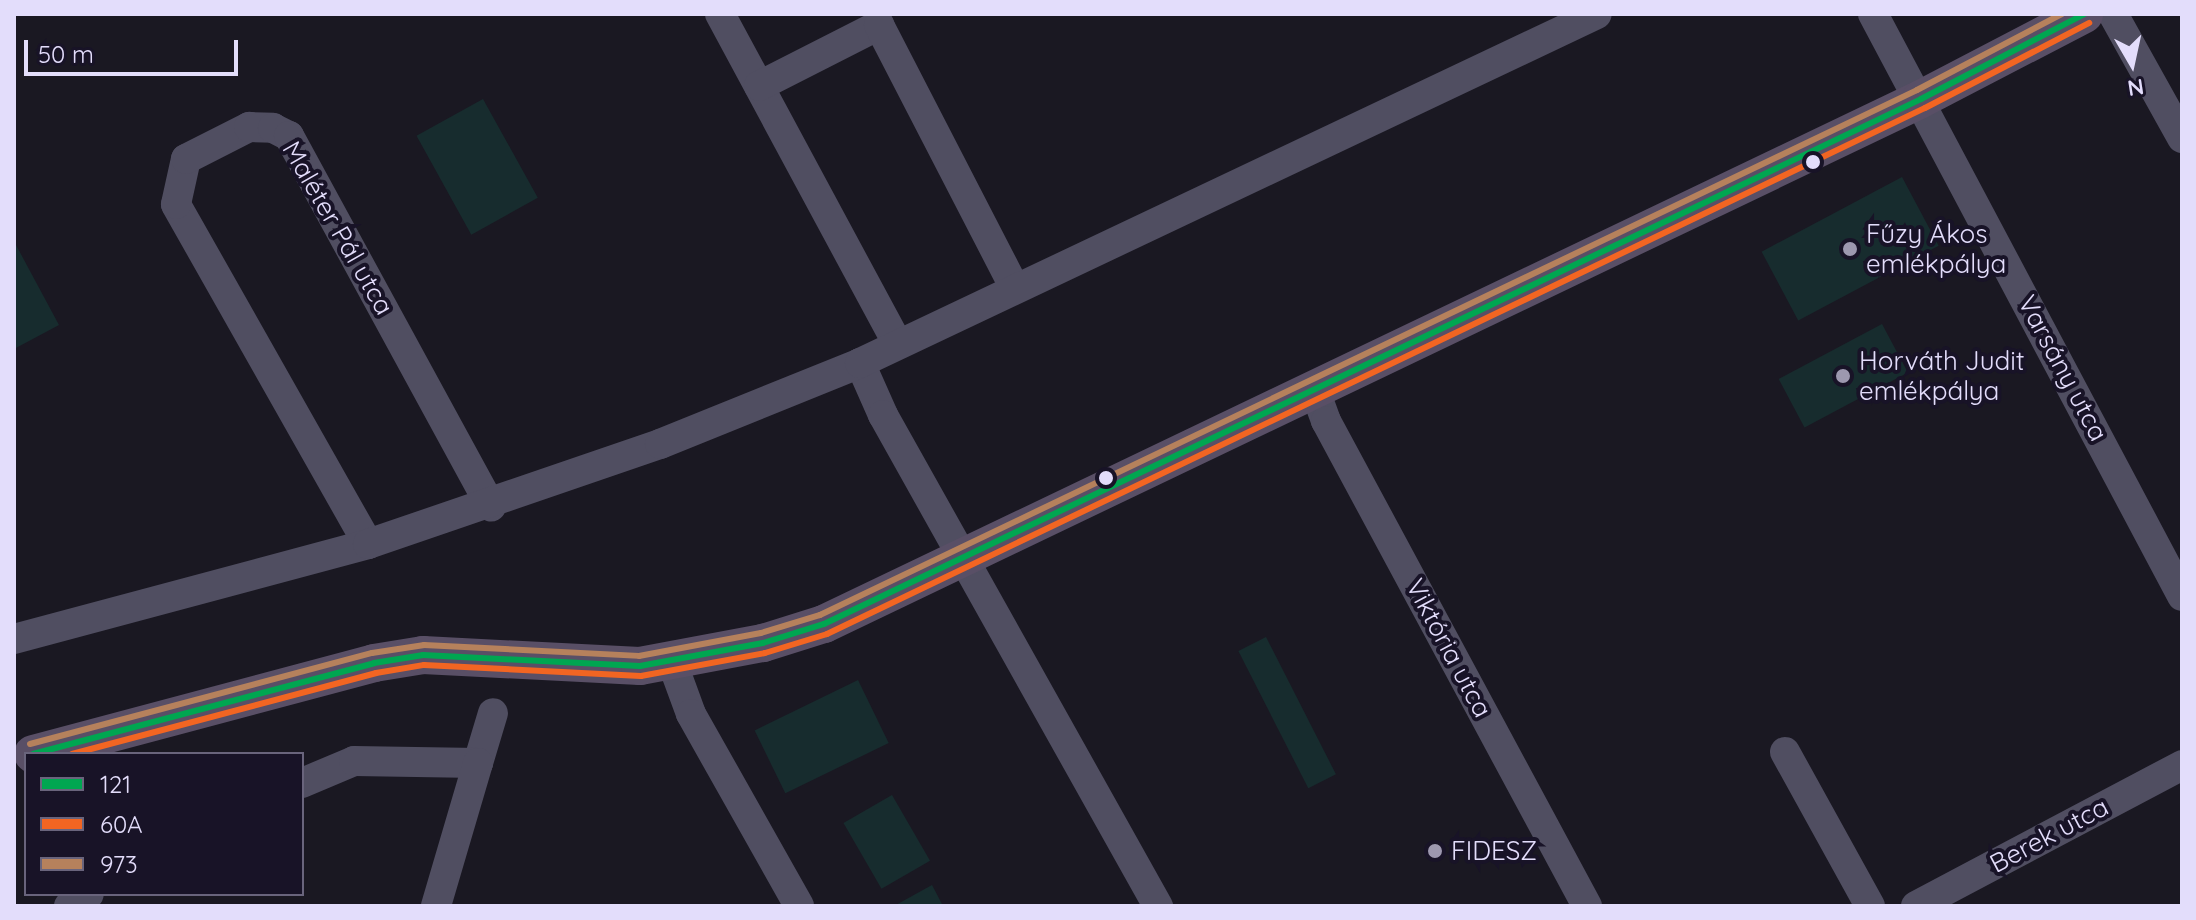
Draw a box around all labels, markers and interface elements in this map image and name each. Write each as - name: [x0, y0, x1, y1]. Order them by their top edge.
- scale bar: [28, 24, 242, 74]
- north arrow: [2092, 24, 2172, 104]
- text: 50 m: [38, 39, 94, 69]
- text: N: [2126, 73, 2146, 103]
- street label: Maléter Pál utca: [276, 136, 400, 320]
- unlabelled marker: [1805, 154, 1821, 170]
- place label: Fűzy Ákos emlékpálya: [1866, 218, 2006, 280]
- marker: Fűzy Ákos emlékpálya: [1841, 240, 1859, 258]
- street label: Varsány utca: [2012, 290, 2114, 446]
- place label: Horváth Judit emlékpálya: [1859, 345, 2025, 406]
- marker: Horváth Judit emlékpálya: [1834, 367, 1852, 385]
- unlabelled marker: [1098, 470, 1114, 486]
- street label: Viktória utca: [1399, 573, 1499, 723]
- legend: [24, 752, 304, 896]
- text: 121: [100, 769, 131, 799]
- street label: Berek utca: [1985, 791, 2113, 879]
- text: 60A: [100, 809, 143, 839]
- place label: FIDESZ: [1451, 835, 1537, 867]
- marker: FIDESZ: [1426, 842, 1444, 860]
- text: 973: [100, 849, 138, 879]

